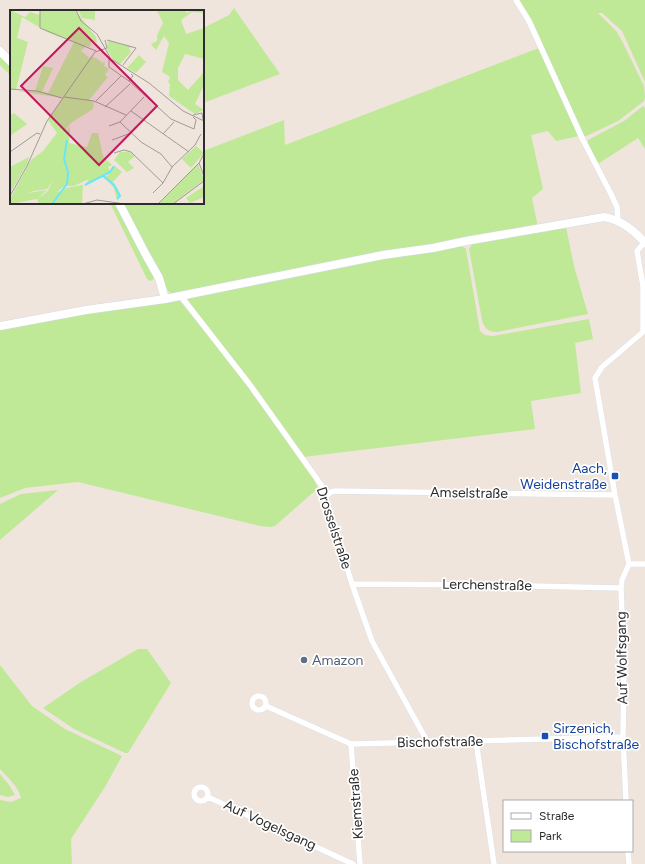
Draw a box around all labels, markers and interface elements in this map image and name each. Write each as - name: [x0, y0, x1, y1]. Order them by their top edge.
- inset map: [10, 10, 204, 204]
- place label: Aach, Weidenstraße: [520, 460, 607, 493]
- marker: Aach, Weidenstraße: [610, 471, 620, 481]
- street label: Amselstraße: [430, 484, 508, 502]
- street label: Drosselstraße: [313, 485, 355, 572]
- street label: Lerchenstraße: [442, 576, 532, 594]
- street label: Auf Wolfsgang: [613, 611, 631, 705]
- place label: Amazon: [312, 652, 364, 669]
- marker: Amazon: [299, 655, 309, 665]
- place label: Sirzenich, Bischofstraße: [553, 720, 640, 753]
- marker: Sirzenich, Bischofstraße: [540, 731, 550, 741]
- street label: Bischofstraße: [397, 733, 484, 751]
- street label: Kiemstraße: [345, 768, 367, 840]
- street label: Auf Vogelsgang: [221, 796, 319, 854]
- legend: [503, 800, 633, 852]
- text: Straße: [539, 809, 575, 823]
- text: Park: [539, 829, 562, 843]

